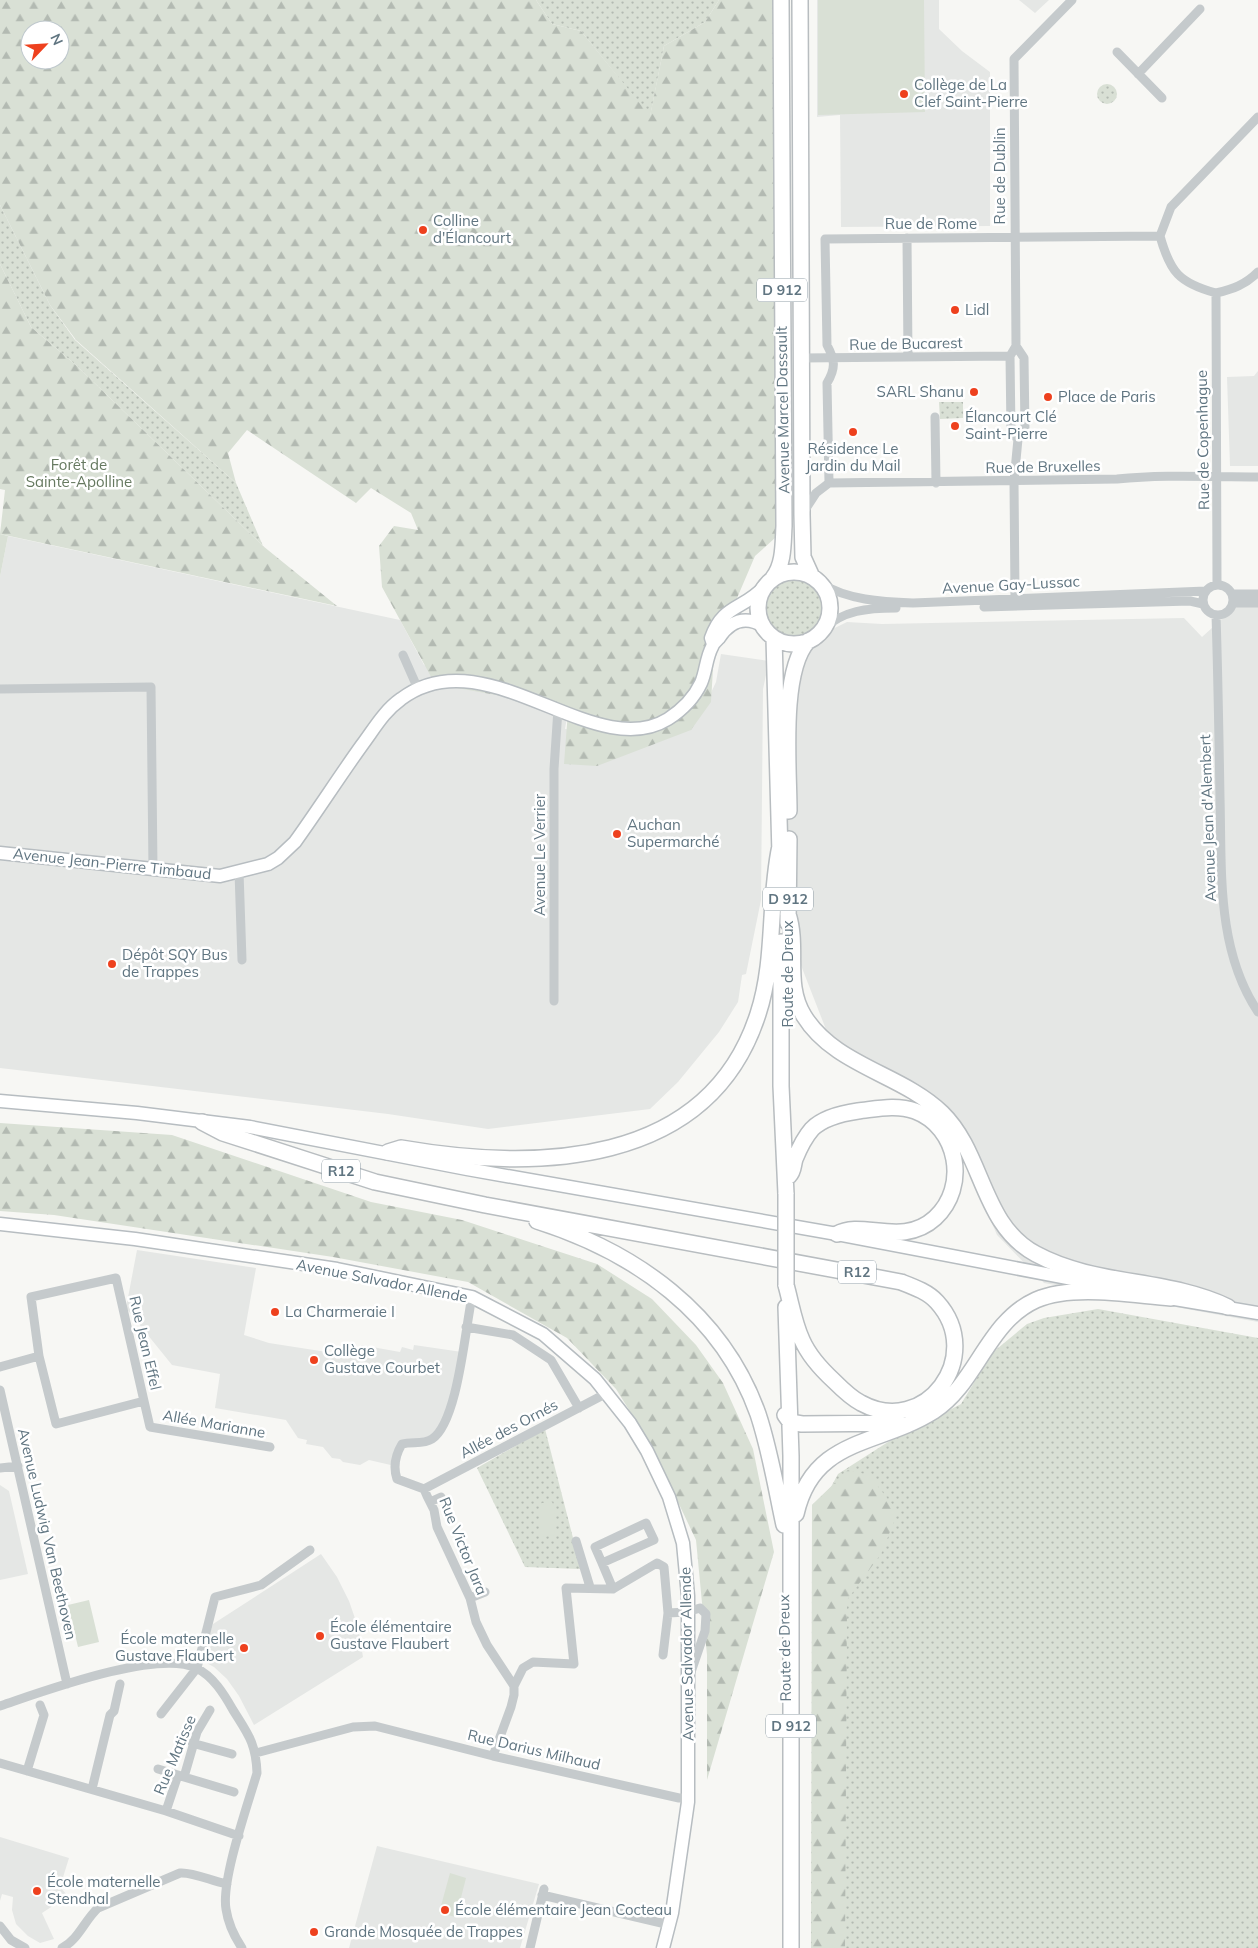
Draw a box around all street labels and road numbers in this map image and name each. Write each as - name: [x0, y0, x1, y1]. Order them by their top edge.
- street label: Rue de Dublin: [990, 128, 1009, 224]
- street label: Rue de Rome: [885, 214, 977, 233]
- road number: D 912: [757, 278, 807, 302]
- street label: Avenue Marcel Dassault: [772, 326, 793, 494]
- street label: Rue de Bucarest: [849, 333, 963, 354]
- street label: Rue de Copenhague: [1192, 370, 1213, 510]
- street label: Rue de Bruxelles: [985, 456, 1101, 477]
- street label: Avenue Gay-Lussac: [942, 571, 1080, 598]
- street label: Avenue Jean d'Alembert: [1195, 734, 1220, 902]
- street label: Avenue Le Verrier: [530, 793, 549, 916]
- street label: Avenue Jean-Pierre Timbaud: [12, 844, 212, 883]
- road number: D 912: [763, 888, 813, 911]
- street label: Route de Dreux: [778, 920, 797, 1028]
- road number: R12: [322, 1160, 360, 1182]
- street label: Avenue Salvador Allende: [295, 1255, 469, 1306]
- road number: R12: [838, 1260, 876, 1284]
- street label: Rue Jean Effel: [125, 1294, 166, 1392]
- street label: Allée des Ornés: [456, 1395, 561, 1462]
- street label: Allée Marianne: [161, 1405, 267, 1442]
- street label: Avenue Ludwig Van Beethoven: [14, 1426, 81, 1642]
- street label: Rue Victor Jara: [435, 1494, 492, 1598]
- street label: Avenue Salvador Allende: [675, 1567, 698, 1741]
- street label: Route de Dreux: [774, 1594, 795, 1702]
- street label: Rue Matisse: [149, 1712, 200, 1798]
- road number: D 912: [766, 1714, 816, 1738]
- street label: Rue Darius Milhaud: [466, 1725, 602, 1774]

